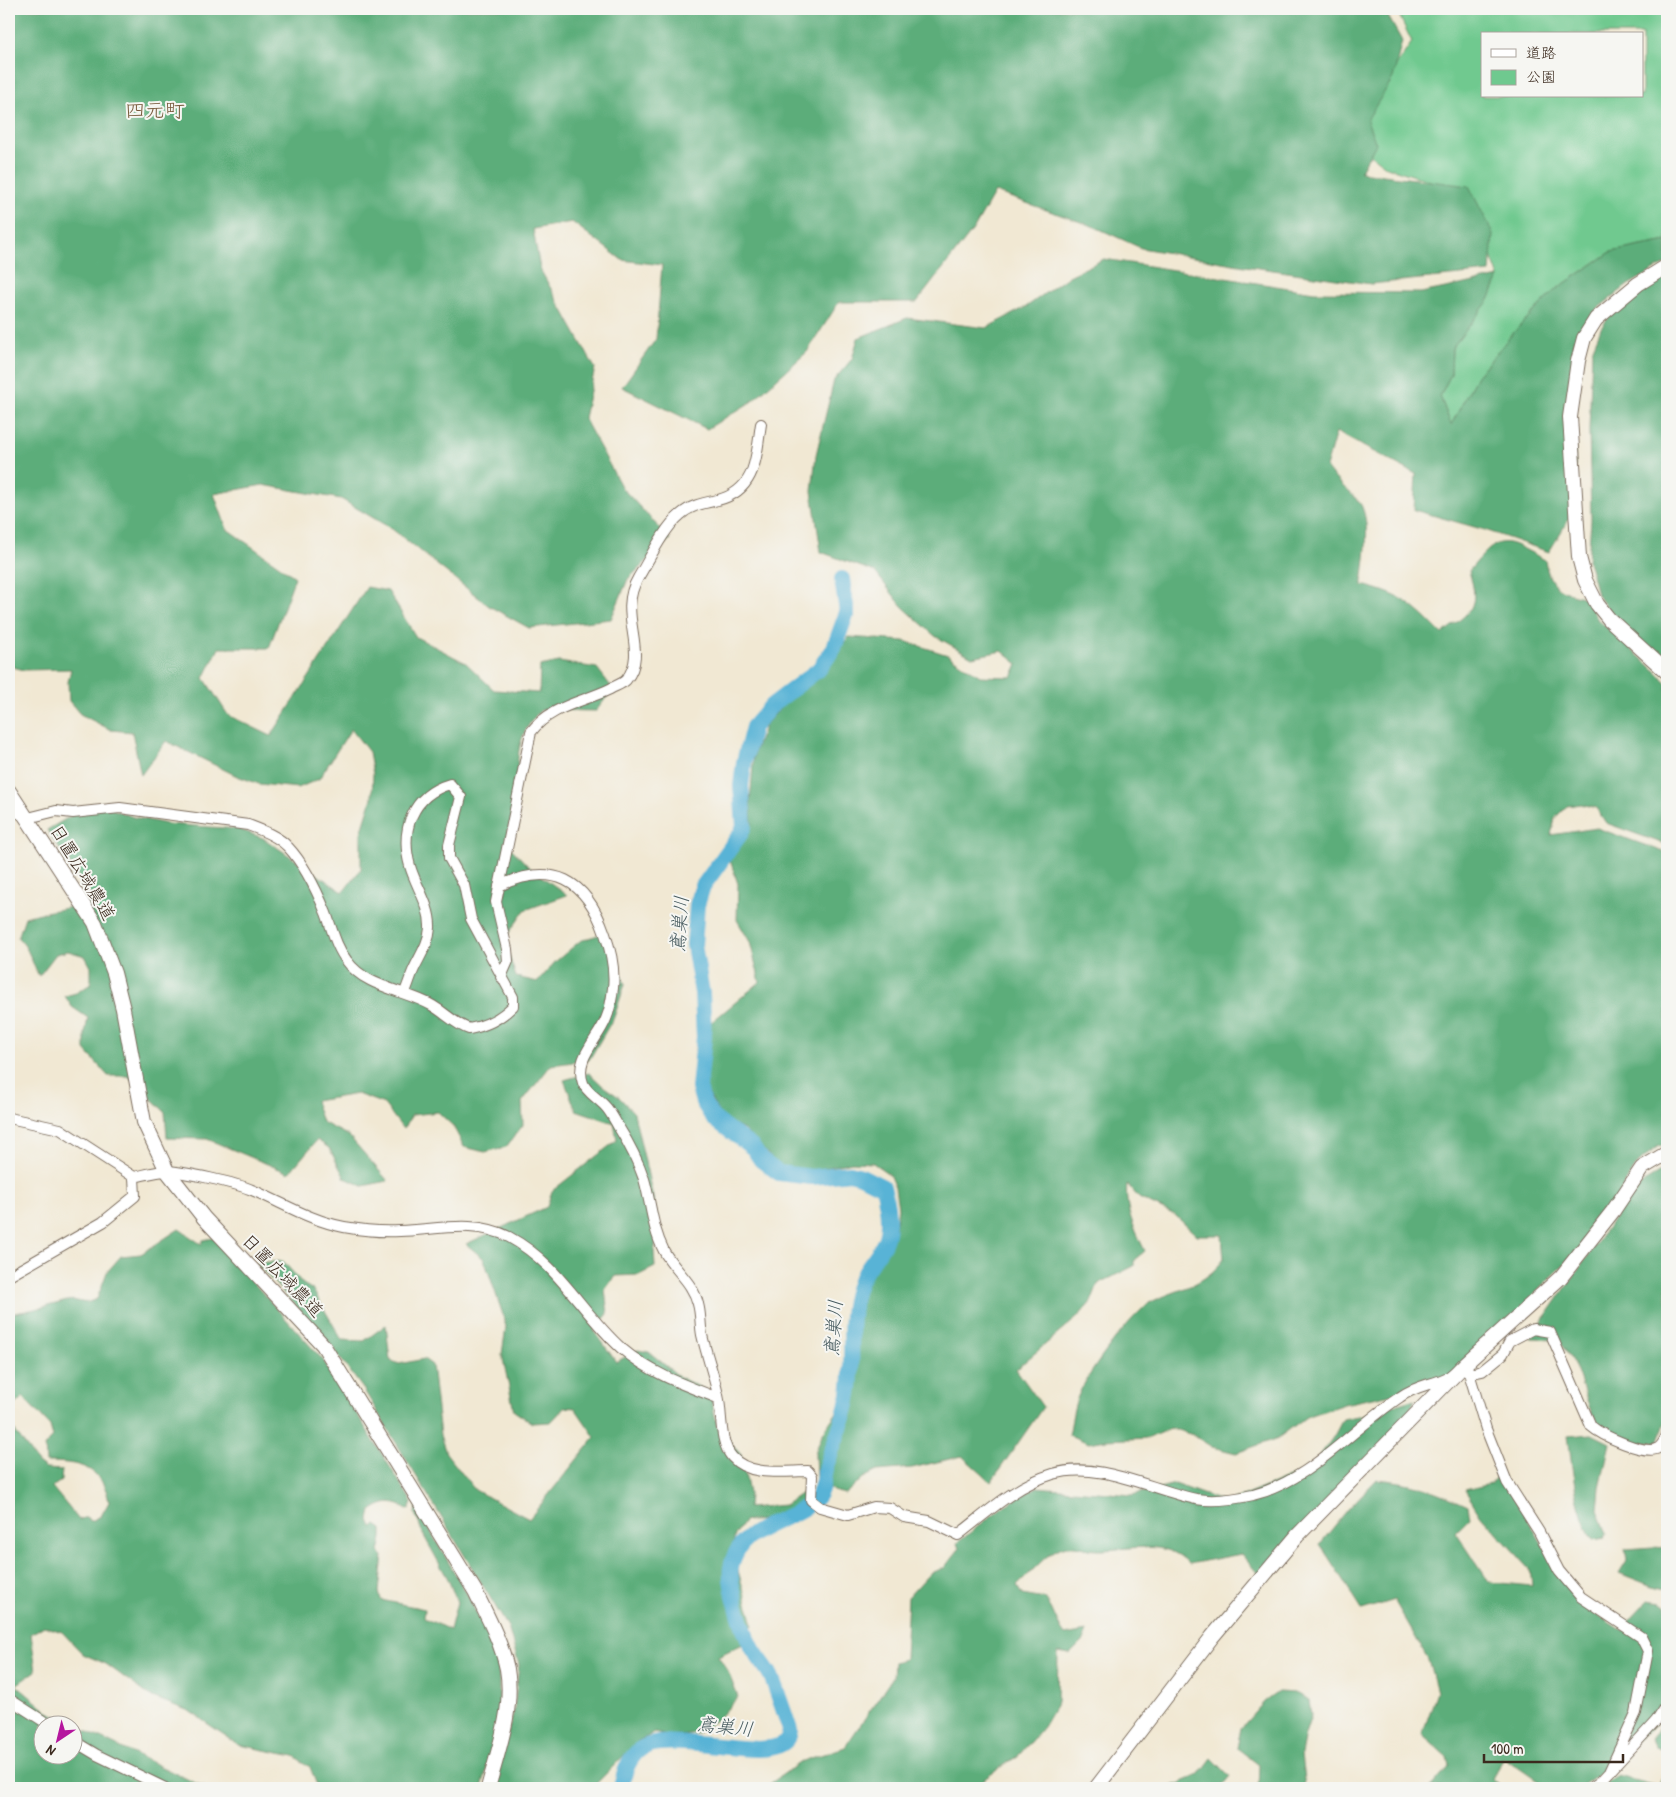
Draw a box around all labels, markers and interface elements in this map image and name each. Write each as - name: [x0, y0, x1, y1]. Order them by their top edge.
- legend: [1481, 32, 1644, 98]
- text: 道路: [1526, 42, 1556, 63]
- text: 公園: [1526, 66, 1556, 87]
- district label: 四元町: [125, 96, 185, 123]
- street label: 日置広域農道: [44, 819, 122, 925]
- water label: 鳶巣川: [664, 895, 694, 953]
- street label: 日置広域農道: [236, 1227, 330, 1323]
- water label: 鳶巣川: [818, 1299, 848, 1357]
- water label: 鳶巣川: [695, 1710, 755, 1742]
- north arrow: [32, 1714, 82, 1764]
- scale bar: [1484, 1732, 1622, 1764]
- text: 100 m: [1491, 1738, 1524, 1759]
- text: N: [41, 1741, 59, 1761]

